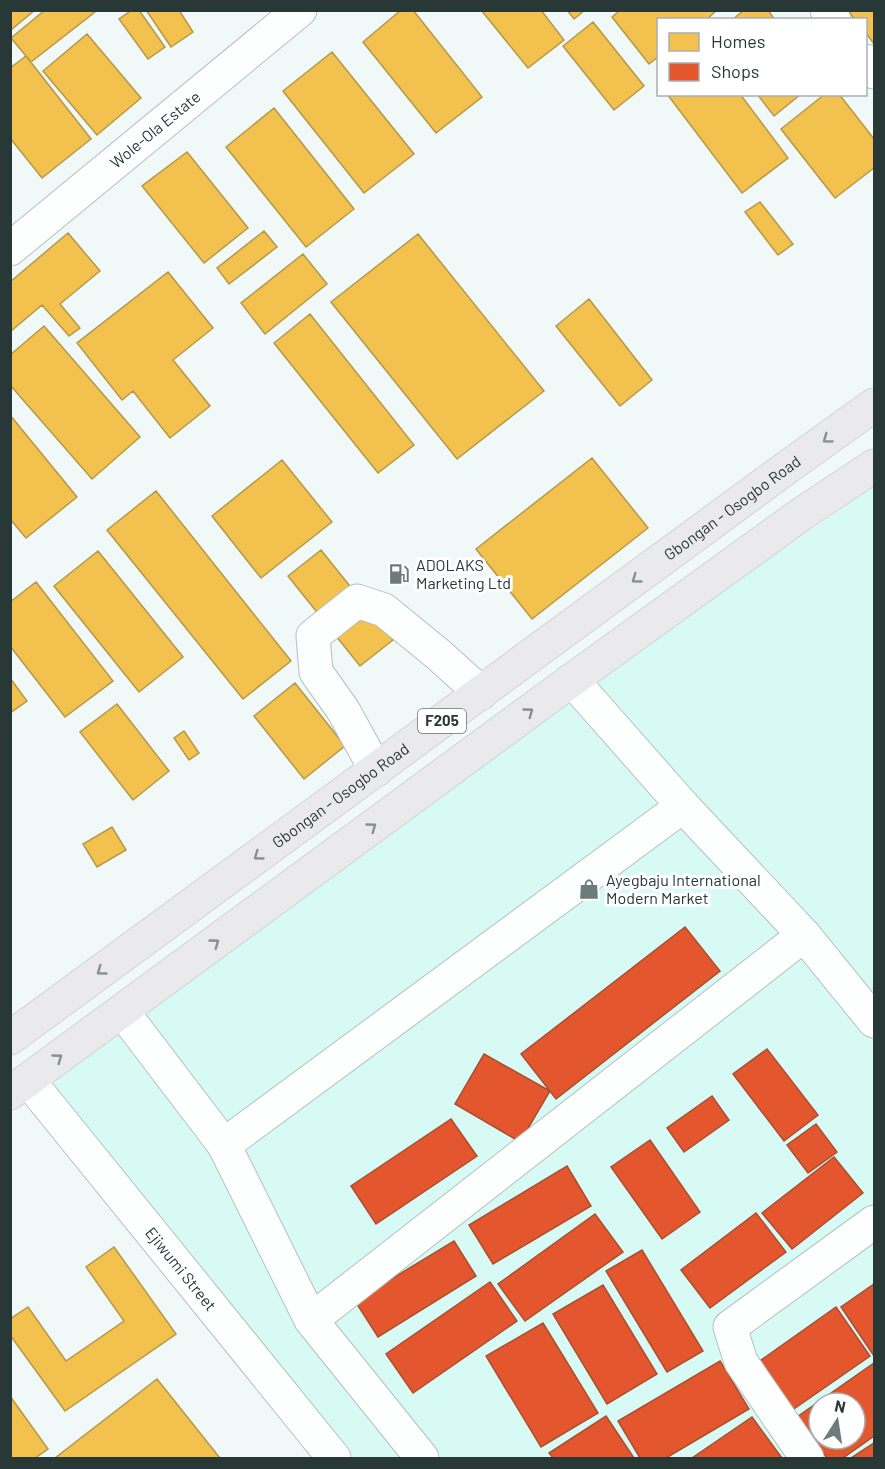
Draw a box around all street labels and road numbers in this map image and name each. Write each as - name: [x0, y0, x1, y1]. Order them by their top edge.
- street label: Wole-Ola Estate: [106, 86, 204, 172]
- street label: Gbongan - Osogbo Road: [660, 451, 804, 564]
- road number: F205: [418, 709, 466, 733]
- street label: Gbongan - Osogbo Road: [268, 739, 412, 851]
- street label: Ejiwumi Street: [142, 1223, 221, 1314]

